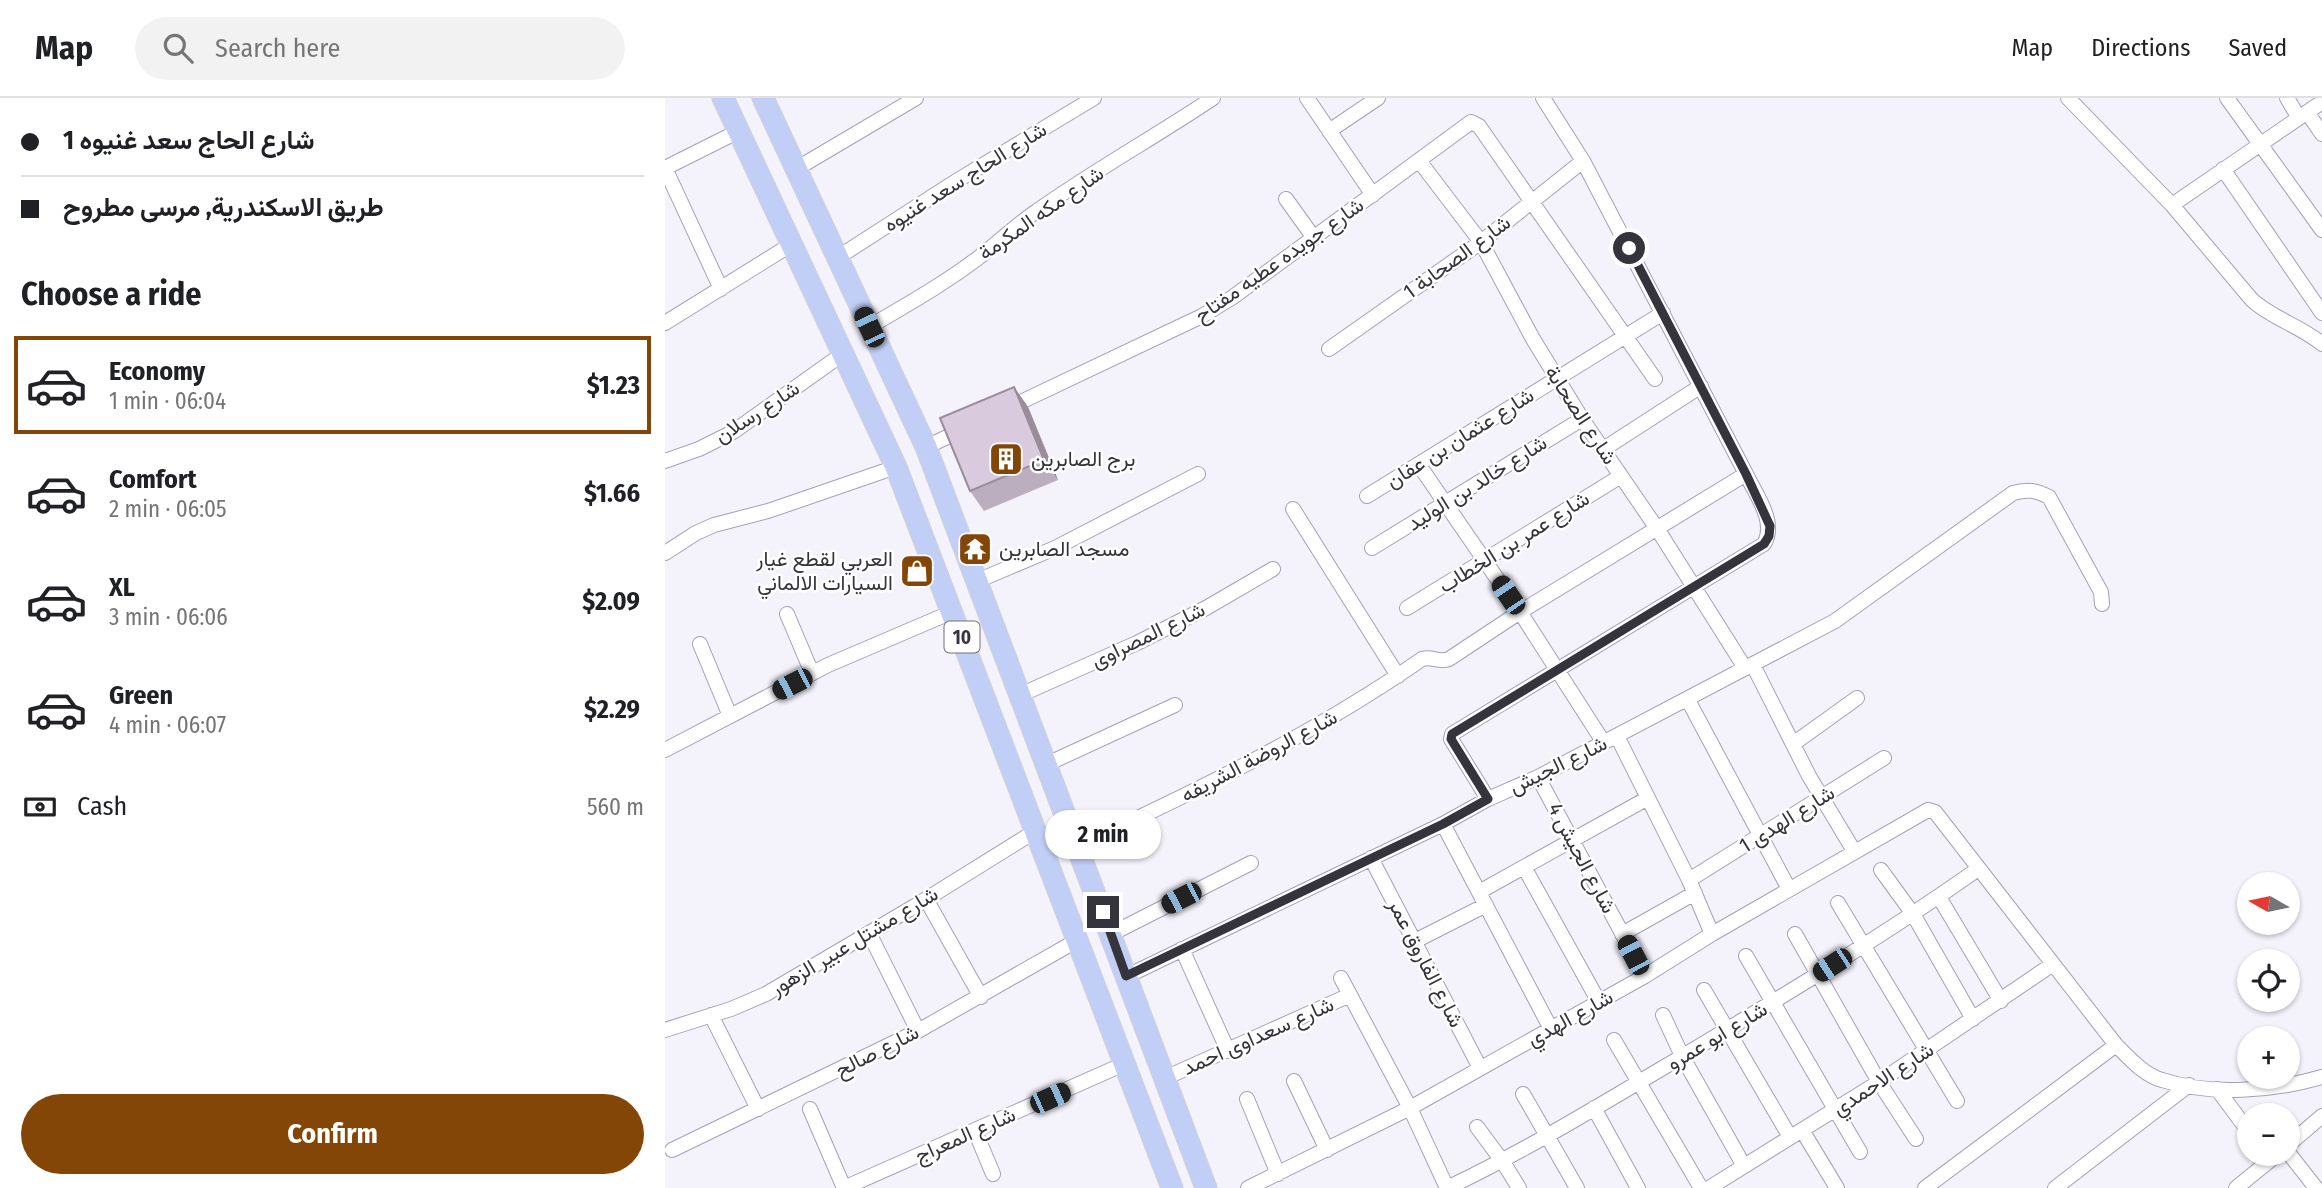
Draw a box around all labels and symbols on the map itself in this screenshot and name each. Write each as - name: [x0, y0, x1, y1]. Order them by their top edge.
- street label: شارع الحاج سعد غنيوه: [879, 116, 1052, 239]
- street label: شارع مكه المكرمة: [973, 160, 1109, 267]
- street label: شارع جويده عطيه مفتاح: [1189, 192, 1369, 329]
- street label: شارع الصحابة 1: [1398, 209, 1516, 305]
- route start: [1613, 232, 1645, 264]
- car: [851, 304, 888, 350]
- street label: شارع الصحابة: [1538, 361, 1623, 470]
- street label: شارع رسلان: [710, 375, 805, 450]
- street label: شارع عثمان بن عفان: [1381, 382, 1539, 495]
- street label: شارع خالد بن الوليد: [1402, 430, 1552, 537]
- building icon: برج الصابرين: [987, 440, 1025, 478]
- place label: برج الصابرين: [1031, 446, 1135, 473]
- street label: شارع عمر بن الخطاب: [1434, 485, 1595, 600]
- temple icon: مسجد الصابرين: [956, 530, 994, 568]
- place label: مسجد الصابرين: [999, 536, 1130, 562]
- place label: العربي لقطع غيار السيارات الالماني: [755, 546, 893, 600]
- shop icon: العربي لقطع غيار السيارات الالماني: [898, 552, 936, 590]
- car: [1488, 572, 1529, 618]
- street label: شارع المصراوى: [1087, 596, 1210, 675]
- road number: 10: [945, 622, 979, 652]
- car: [769, 665, 816, 703]
- street label: شارع الروضة الشريفه: [1176, 704, 1342, 809]
- street label: شارع الجيش: [1505, 730, 1612, 801]
- street label: شارع الهدى 1: [1734, 779, 1840, 859]
- street label: شارع الجيش 4: [1541, 798, 1622, 918]
- callout: 2 min: [1045, 810, 1161, 860]
- north arrow: [2237, 872, 2299, 934]
- car: [1158, 879, 1205, 917]
- street label: شارع مشتل عبير الزهور: [764, 881, 943, 1003]
- street label: شارع الفاروق عمر: [1381, 893, 1470, 1032]
- route end: [1087, 896, 1119, 928]
- car: [1614, 932, 1653, 978]
- car: [1809, 945, 1856, 985]
- street label: شارع الهدي: [1522, 984, 1620, 1056]
- street label: شارع سعداوى احمد: [1178, 991, 1338, 1082]
- street label: شارع ابو عمرو: [1662, 996, 1772, 1077]
- street label: شارع صالح: [831, 1019, 924, 1084]
- street label: شارع الاحمدي: [1827, 1036, 1941, 1125]
- car: [1027, 1080, 1074, 1116]
- street label: شارع المعراج: [910, 1101, 1020, 1170]

